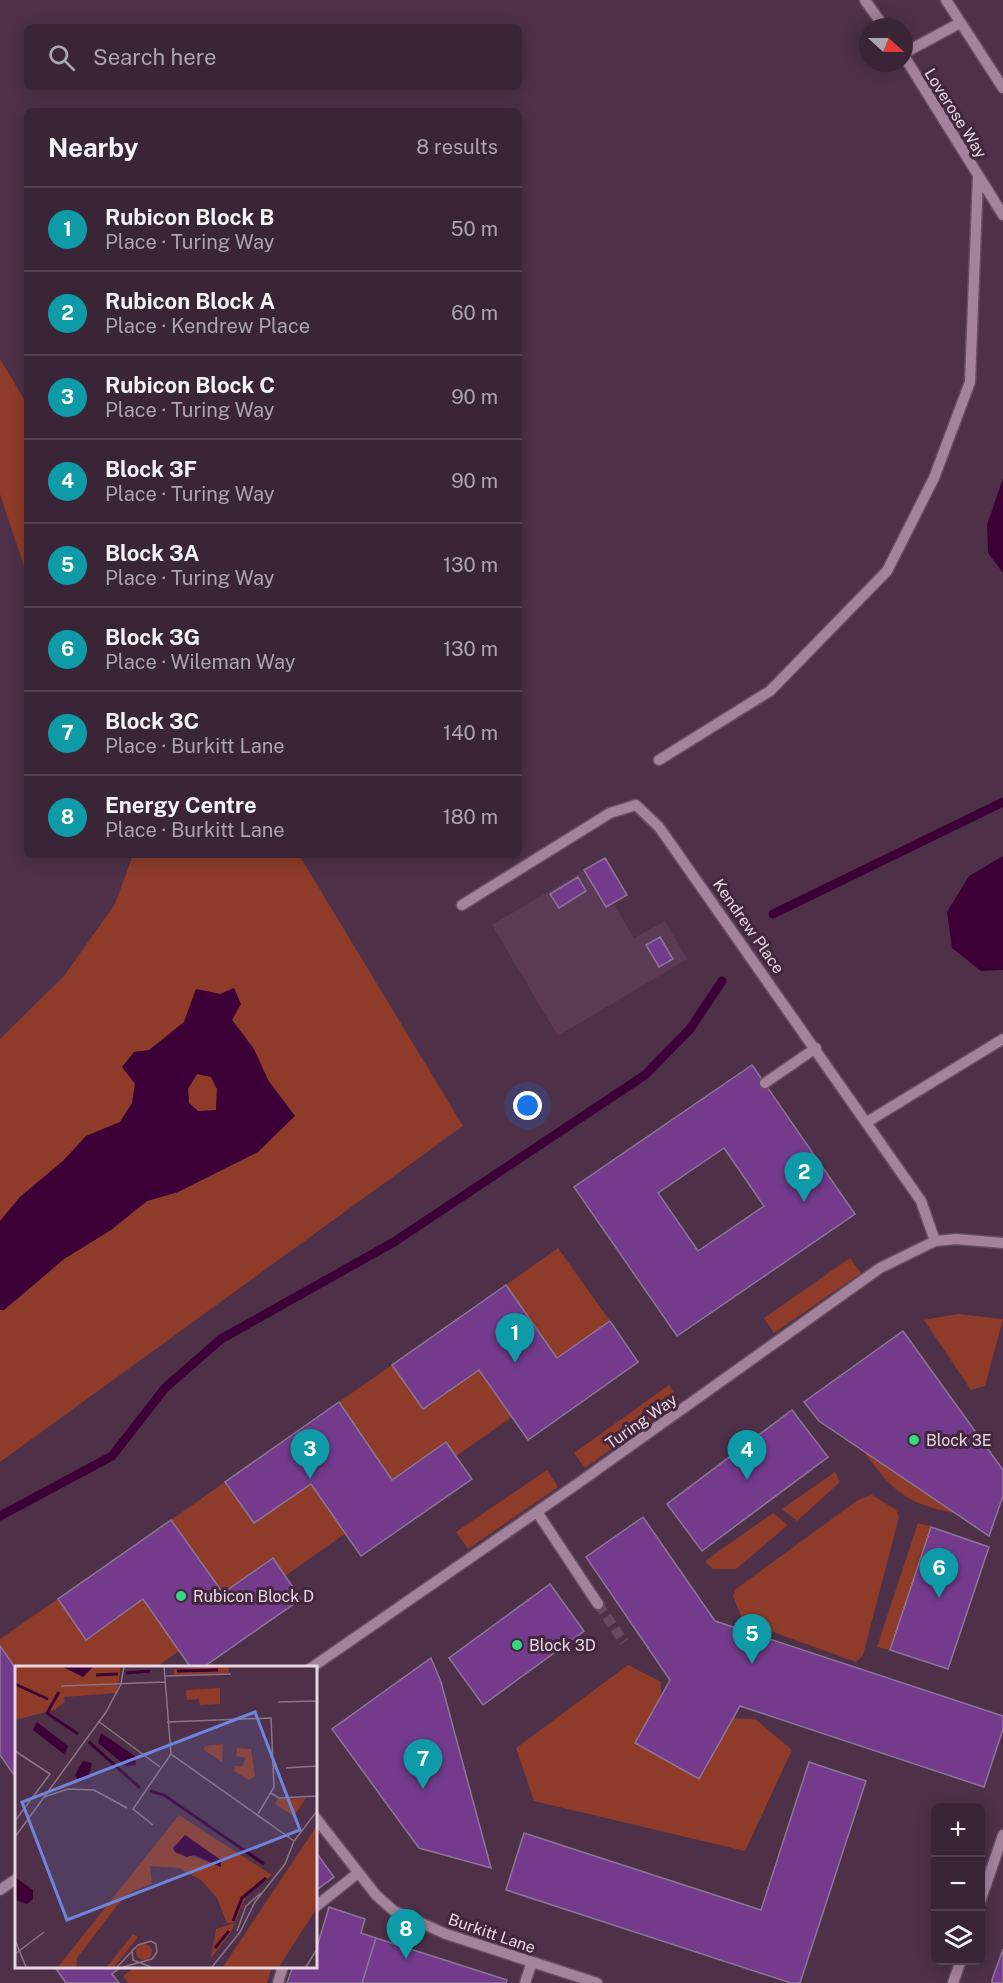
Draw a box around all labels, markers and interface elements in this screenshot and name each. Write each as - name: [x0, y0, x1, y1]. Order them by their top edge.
- north arrow: [859, 18, 913, 72]
- search box: [24, 24, 522, 90]
- icon: search: [45, 41, 78, 74]
- text: Search here: [93, 44, 217, 70]
- street label: Loverose Way: [920, 65, 991, 162]
- text: Nearby: [48, 132, 138, 163]
- text: 8 results: [416, 135, 498, 159]
- text: Rubicon Block B: [105, 204, 274, 230]
- text: 1: [63, 217, 72, 241]
- text: 50 m: [451, 217, 498, 241]
- text: Place · Turing Way: [105, 230, 274, 254]
- text: Rubicon Block A: [105, 288, 275, 314]
- text: 2: [61, 301, 74, 325]
- text: 60 m: [451, 301, 498, 325]
- text: Place · Kendrew Place: [105, 314, 310, 338]
- text: Rubicon Block C: [105, 372, 275, 398]
- text: 3: [61, 385, 74, 409]
- text: 90 m: [451, 385, 498, 409]
- text: Place · Turing Way: [105, 398, 274, 422]
- text: Block 3F: [105, 456, 197, 482]
- text: 4: [61, 469, 74, 493]
- text: 90 m: [451, 469, 498, 493]
- text: Place · Turing Way: [105, 482, 274, 506]
- text: Block 3A: [105, 540, 200, 566]
- text: 5: [61, 553, 74, 577]
- text: 130 m: [443, 553, 498, 577]
- text: Place · Turing Way: [105, 566, 274, 590]
- text: Block 3G: [105, 624, 200, 650]
- text: 6: [61, 637, 74, 661]
- text: 130 m: [443, 637, 498, 661]
- text: Place · Wileman Way: [105, 650, 295, 674]
- text: Block 3C: [105, 708, 199, 734]
- text: 7: [61, 721, 74, 745]
- text: 140 m: [443, 721, 498, 745]
- text: Place · Burkitt Lane: [105, 734, 285, 758]
- text: Energy Centre: [105, 792, 257, 818]
- text: 8: [61, 805, 74, 829]
- text: 180 m: [443, 805, 498, 829]
- text: Place · Burkitt Lane: [105, 818, 285, 842]
- street label: Kendrew Place: [709, 875, 788, 977]
- your location: [513, 1091, 542, 1120]
- pin: 2: [784, 1152, 824, 1202]
- pin: 1: [496, 1314, 534, 1363]
- street label: Turing Way: [602, 1390, 681, 1453]
- pin: 3: [290, 1430, 330, 1479]
- pin: 4: [728, 1430, 766, 1480]
- place label: Block 3E: [926, 1431, 992, 1450]
- marker: Block 3E: [907, 1433, 921, 1447]
- pin: 6: [920, 1548, 958, 1598]
- place label: Rubicon Block D: [193, 1587, 314, 1606]
- marker: Rubicon Block D: [174, 1589, 188, 1603]
- pin: 5: [732, 1614, 771, 1664]
- place label: Block 3D: [529, 1636, 596, 1655]
- marker: Block 3D: [510, 1638, 524, 1652]
- inset map: [15, 1666, 316, 1968]
- pin: 7: [404, 1740, 442, 1789]
- map controls: [931, 1803, 985, 1965]
- button: +: [931, 1803, 985, 1857]
- button: −: [931, 1857, 985, 1911]
- pin: 8: [386, 1910, 426, 1959]
- street label: Burkitt Lane: [446, 1910, 538, 1957]
- button: layers: [931, 1911, 985, 1965]

